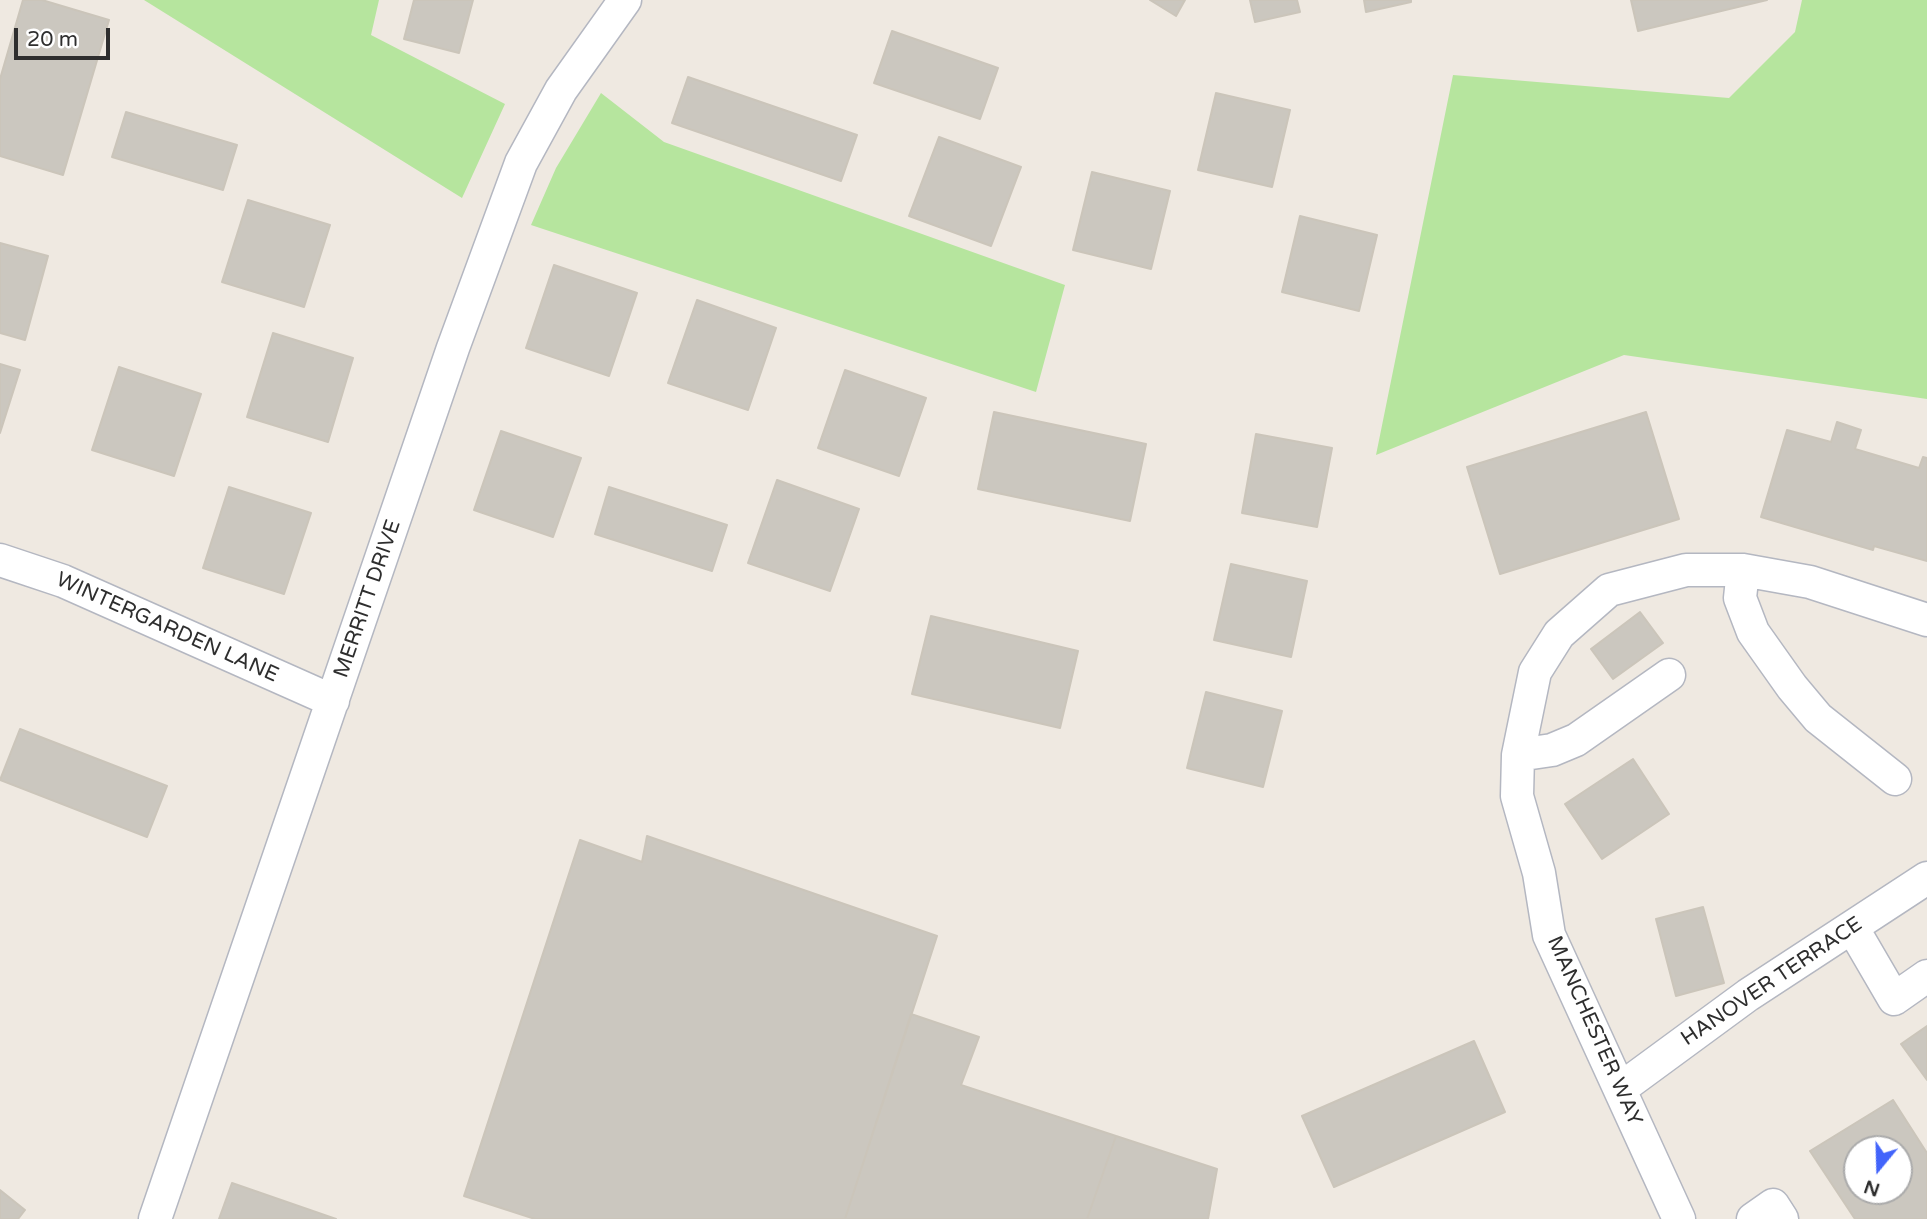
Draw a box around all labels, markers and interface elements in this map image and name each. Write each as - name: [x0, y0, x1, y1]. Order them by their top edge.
- scale bar: [18, 14, 114, 58]
- text: 20 m: [27, 27, 78, 52]
- street label: MERRITT DRIVE: [329, 517, 407, 681]
- street label: WINTERGARDEN LANE: [52, 568, 282, 688]
- street label: HANOVER TERRACE: [1677, 912, 1867, 1052]
- street label: MANCHESTER WAY: [1541, 932, 1647, 1130]
- north arrow: [1843, 1135, 1913, 1205]
- text: N: [1861, 1175, 1883, 1201]

